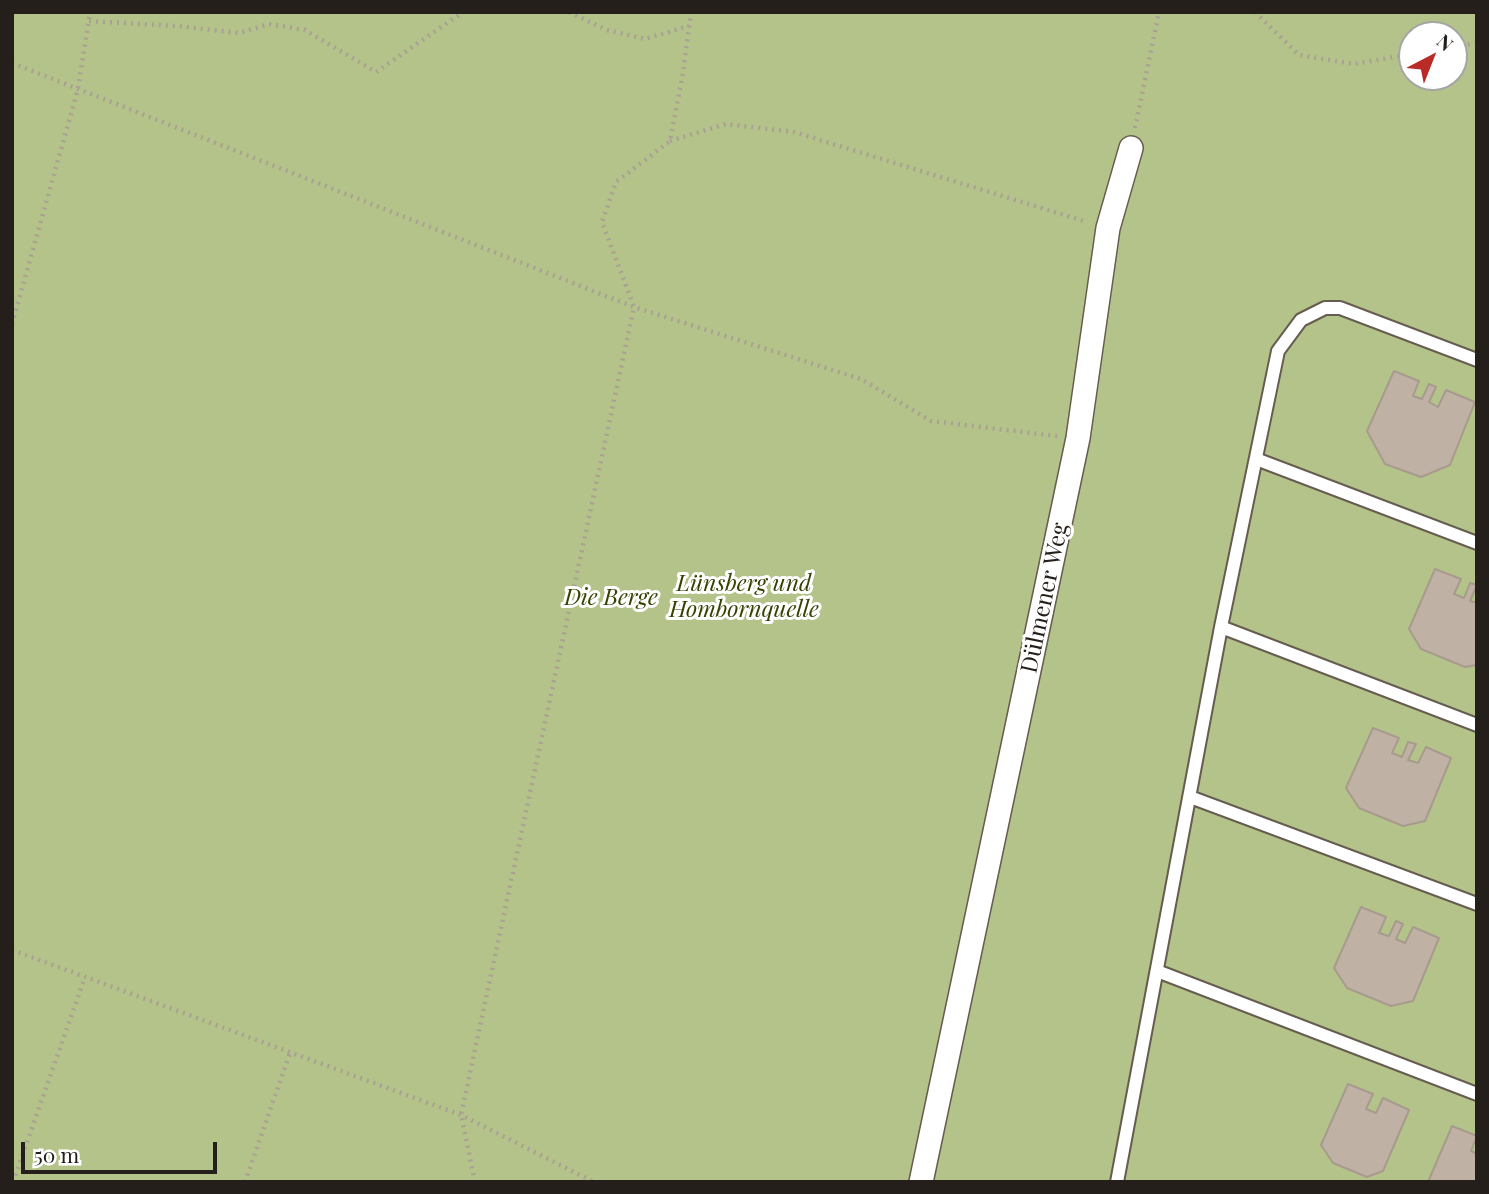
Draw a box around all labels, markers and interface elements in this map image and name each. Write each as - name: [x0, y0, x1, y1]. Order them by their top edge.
- north arrow: [1398, 21, 1468, 91]
- text: N: [1432, 28, 1460, 56]
- street label: Dülmener Weg: [1016, 520, 1074, 676]
- park label: Lünsberg und Hombornquelle: [669, 570, 819, 624]
- park label: Die Berge: [564, 584, 658, 612]
- scale bar: [24, 1128, 220, 1172]
- text: 50 m: [34, 1140, 79, 1168]

